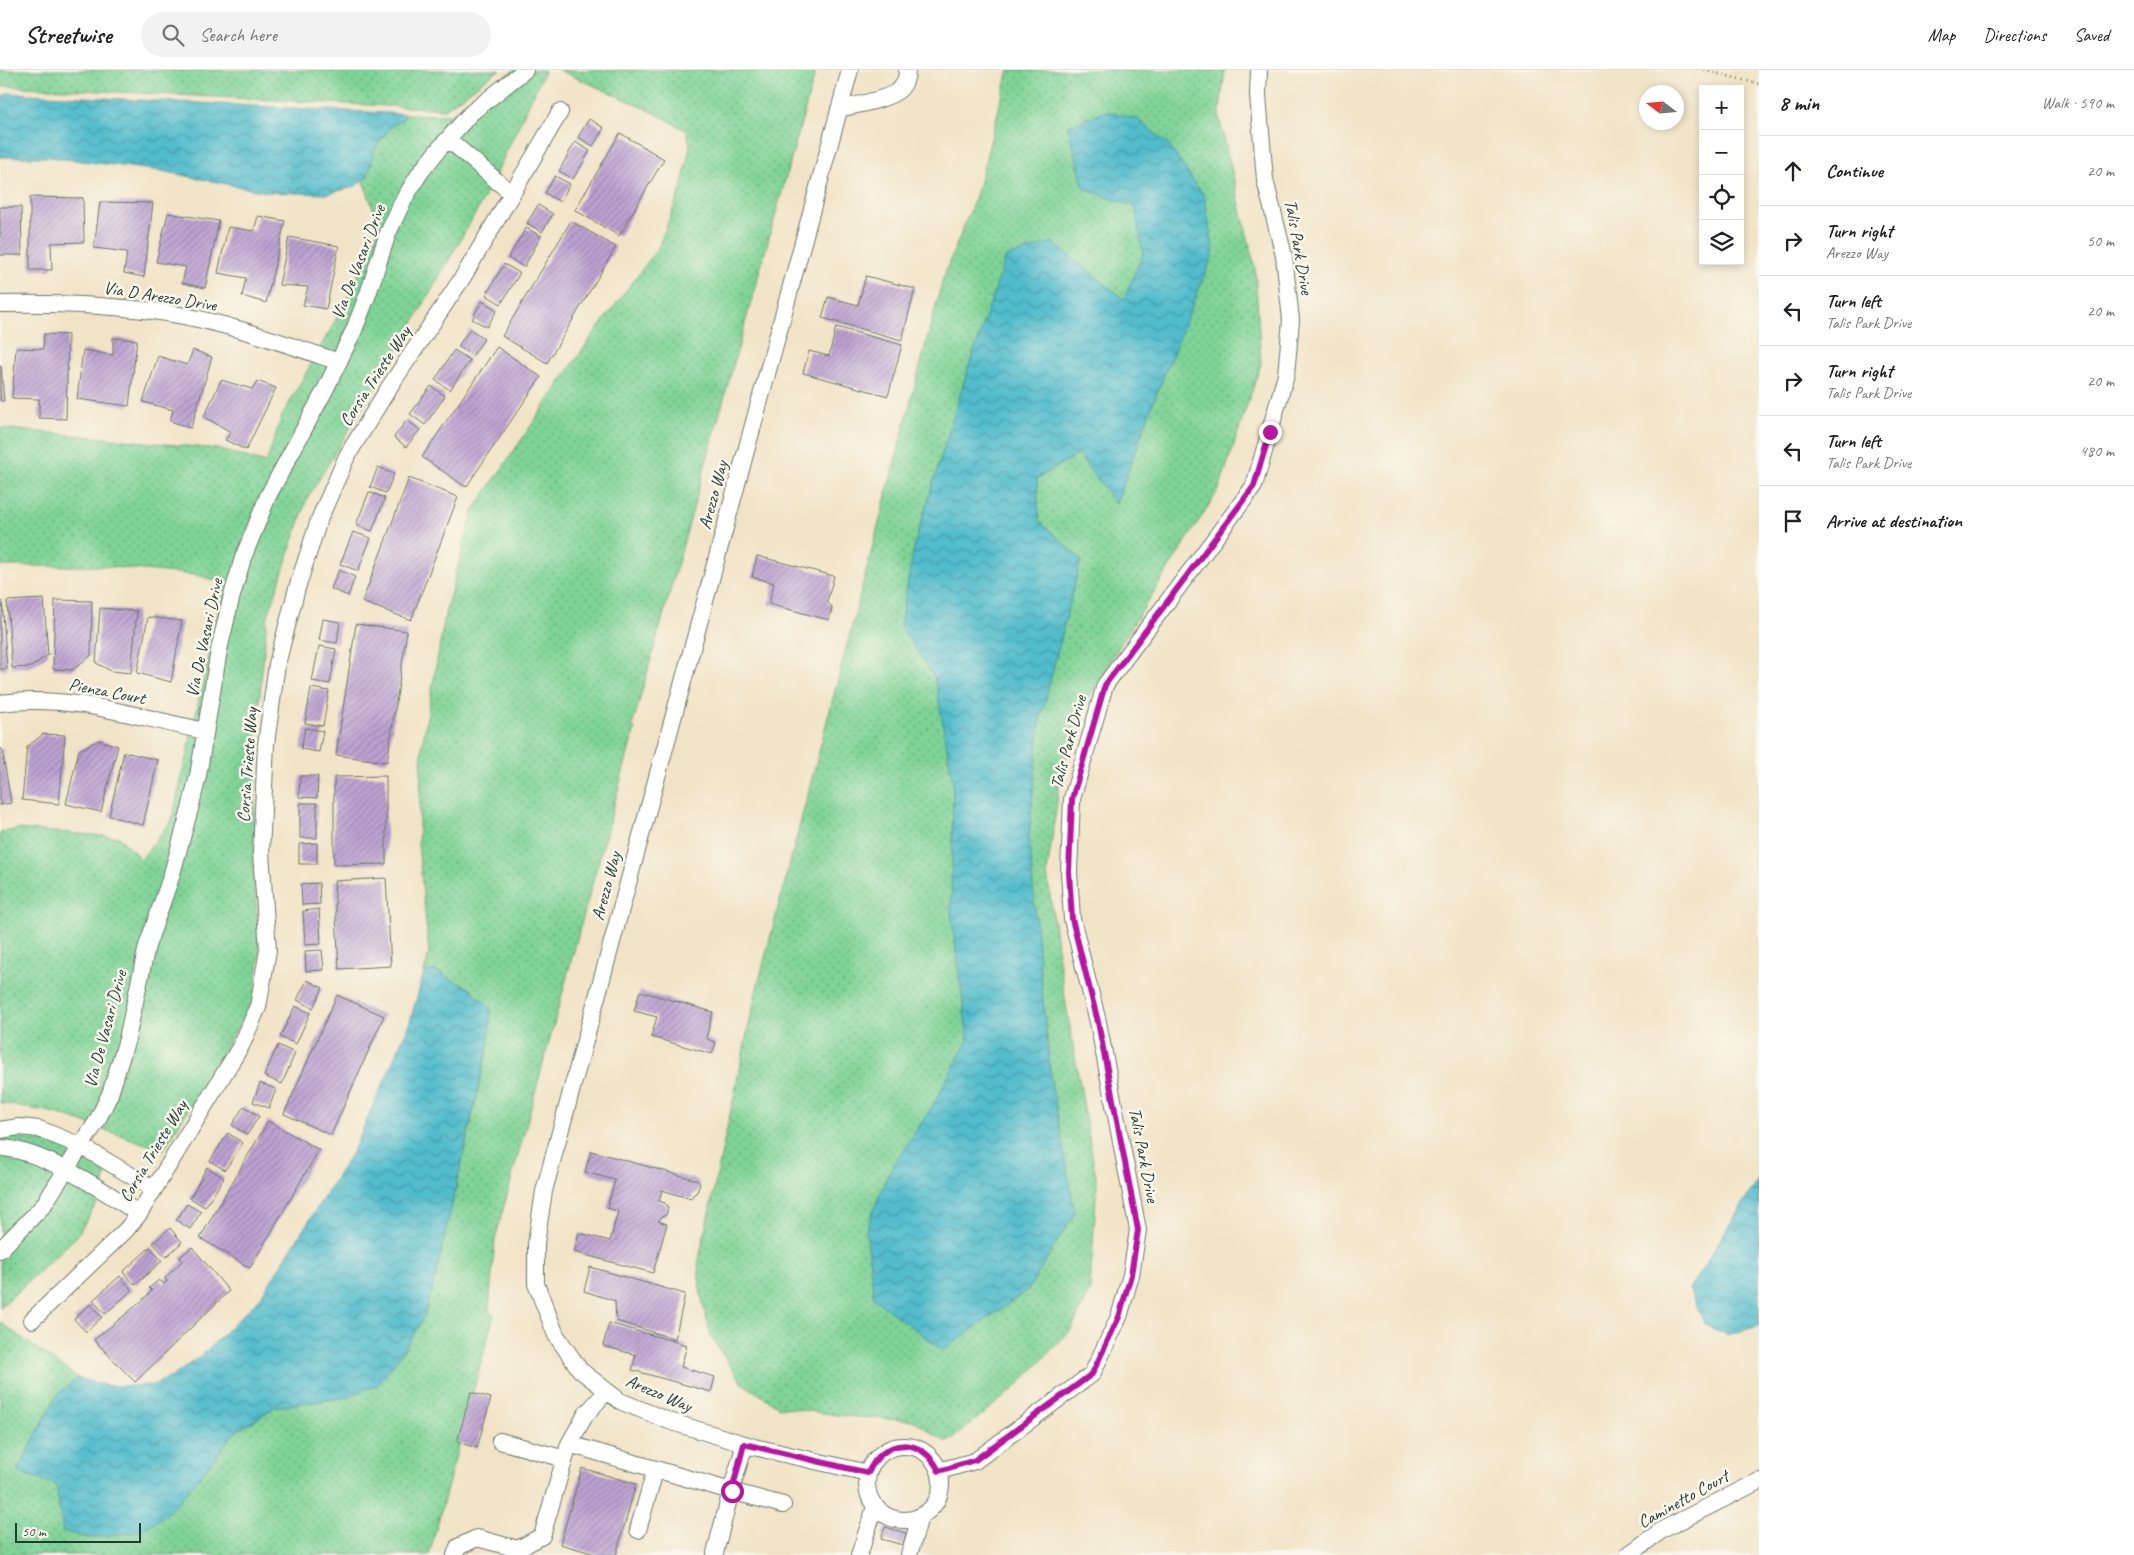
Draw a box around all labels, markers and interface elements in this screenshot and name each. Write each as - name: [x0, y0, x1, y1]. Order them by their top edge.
- search box: [141, 12, 491, 57]
- text: Streetwise: [25, 20, 111, 50]
- icon: search: [159, 21, 187, 49]
- text: Search here: [199, 23, 277, 47]
- text: Map: [1928, 24, 1955, 46]
- text: Directions: [1983, 24, 2046, 46]
- text: Saved: [2074, 24, 2109, 46]
- north arrow: [1639, 85, 1684, 130]
- map controls: [1699, 85, 1744, 265]
- button: +: [1699, 85, 1744, 130]
- text: 8 min: [1779, 90, 1819, 116]
- text: Walk · 590 m: [2042, 93, 2114, 113]
- button: −: [1699, 130, 1744, 175]
- icon: ahead: [1779, 157, 1807, 185]
- text: Continue: [1826, 159, 1883, 183]
- text: 20 m: [2087, 161, 2114, 181]
- button: locate: [1699, 175, 1744, 220]
- street label: Talis Park Drive: [1280, 198, 1318, 297]
- street label: Via De Vasari Drive: [326, 201, 390, 322]
- text: Turn right: [1826, 219, 1893, 243]
- button: layers: [1699, 220, 1744, 265]
- icon: right: [1779, 227, 1807, 255]
- text: 50 m: [2087, 231, 2114, 251]
- text: Arezzo Way: [1826, 243, 1888, 263]
- street label: Via D Arezzo Drive: [102, 276, 219, 316]
- text: Turn left: [1826, 289, 1881, 313]
- icon: left: [1779, 297, 1807, 325]
- text: 20 m: [2087, 301, 2114, 321]
- text: Talis Park Drive: [1826, 313, 1911, 333]
- street label: Corsia Trieste Way: [334, 320, 417, 430]
- text: Turn right: [1826, 359, 1893, 383]
- icon: right: [1779, 367, 1807, 395]
- text: 20 m: [2087, 371, 2114, 391]
- text: Talis Park Drive: [1826, 383, 1911, 403]
- route end: [1259, 421, 1282, 444]
- text: Turn left: [1826, 429, 1881, 453]
- icon: left: [1779, 437, 1807, 465]
- text: 480 m: [2080, 441, 2114, 461]
- text: Talis Park Drive: [1826, 453, 1911, 473]
- street label: Arezzo Way: [693, 457, 733, 532]
- icon: arrive: [1779, 507, 1807, 535]
- text: Arrive at destination: [1826, 509, 1962, 533]
- street label: Via De Vasari Drive: [181, 576, 228, 699]
- street label: Pienza Court: [67, 673, 149, 710]
- street label: Talis Park Drive: [1045, 692, 1091, 791]
- street label: Corsia Trieste Way: [232, 705, 262, 823]
- street label: Arezzo Way: [586, 848, 626, 923]
- street label: Via De Vasari Drive: [79, 967, 132, 1090]
- street label: Corsia Trieste Way: [114, 1095, 193, 1206]
- street label: Talis Park Drive: [1124, 1106, 1164, 1205]
- street label: Arezzo Way: [623, 1369, 697, 1417]
- street label: Caminetto Court: [1634, 1464, 1735, 1533]
- route start: [721, 1480, 744, 1503]
- scale bar: [15, 1520, 141, 1543]
- text: 50 m: [22, 1523, 46, 1540]

